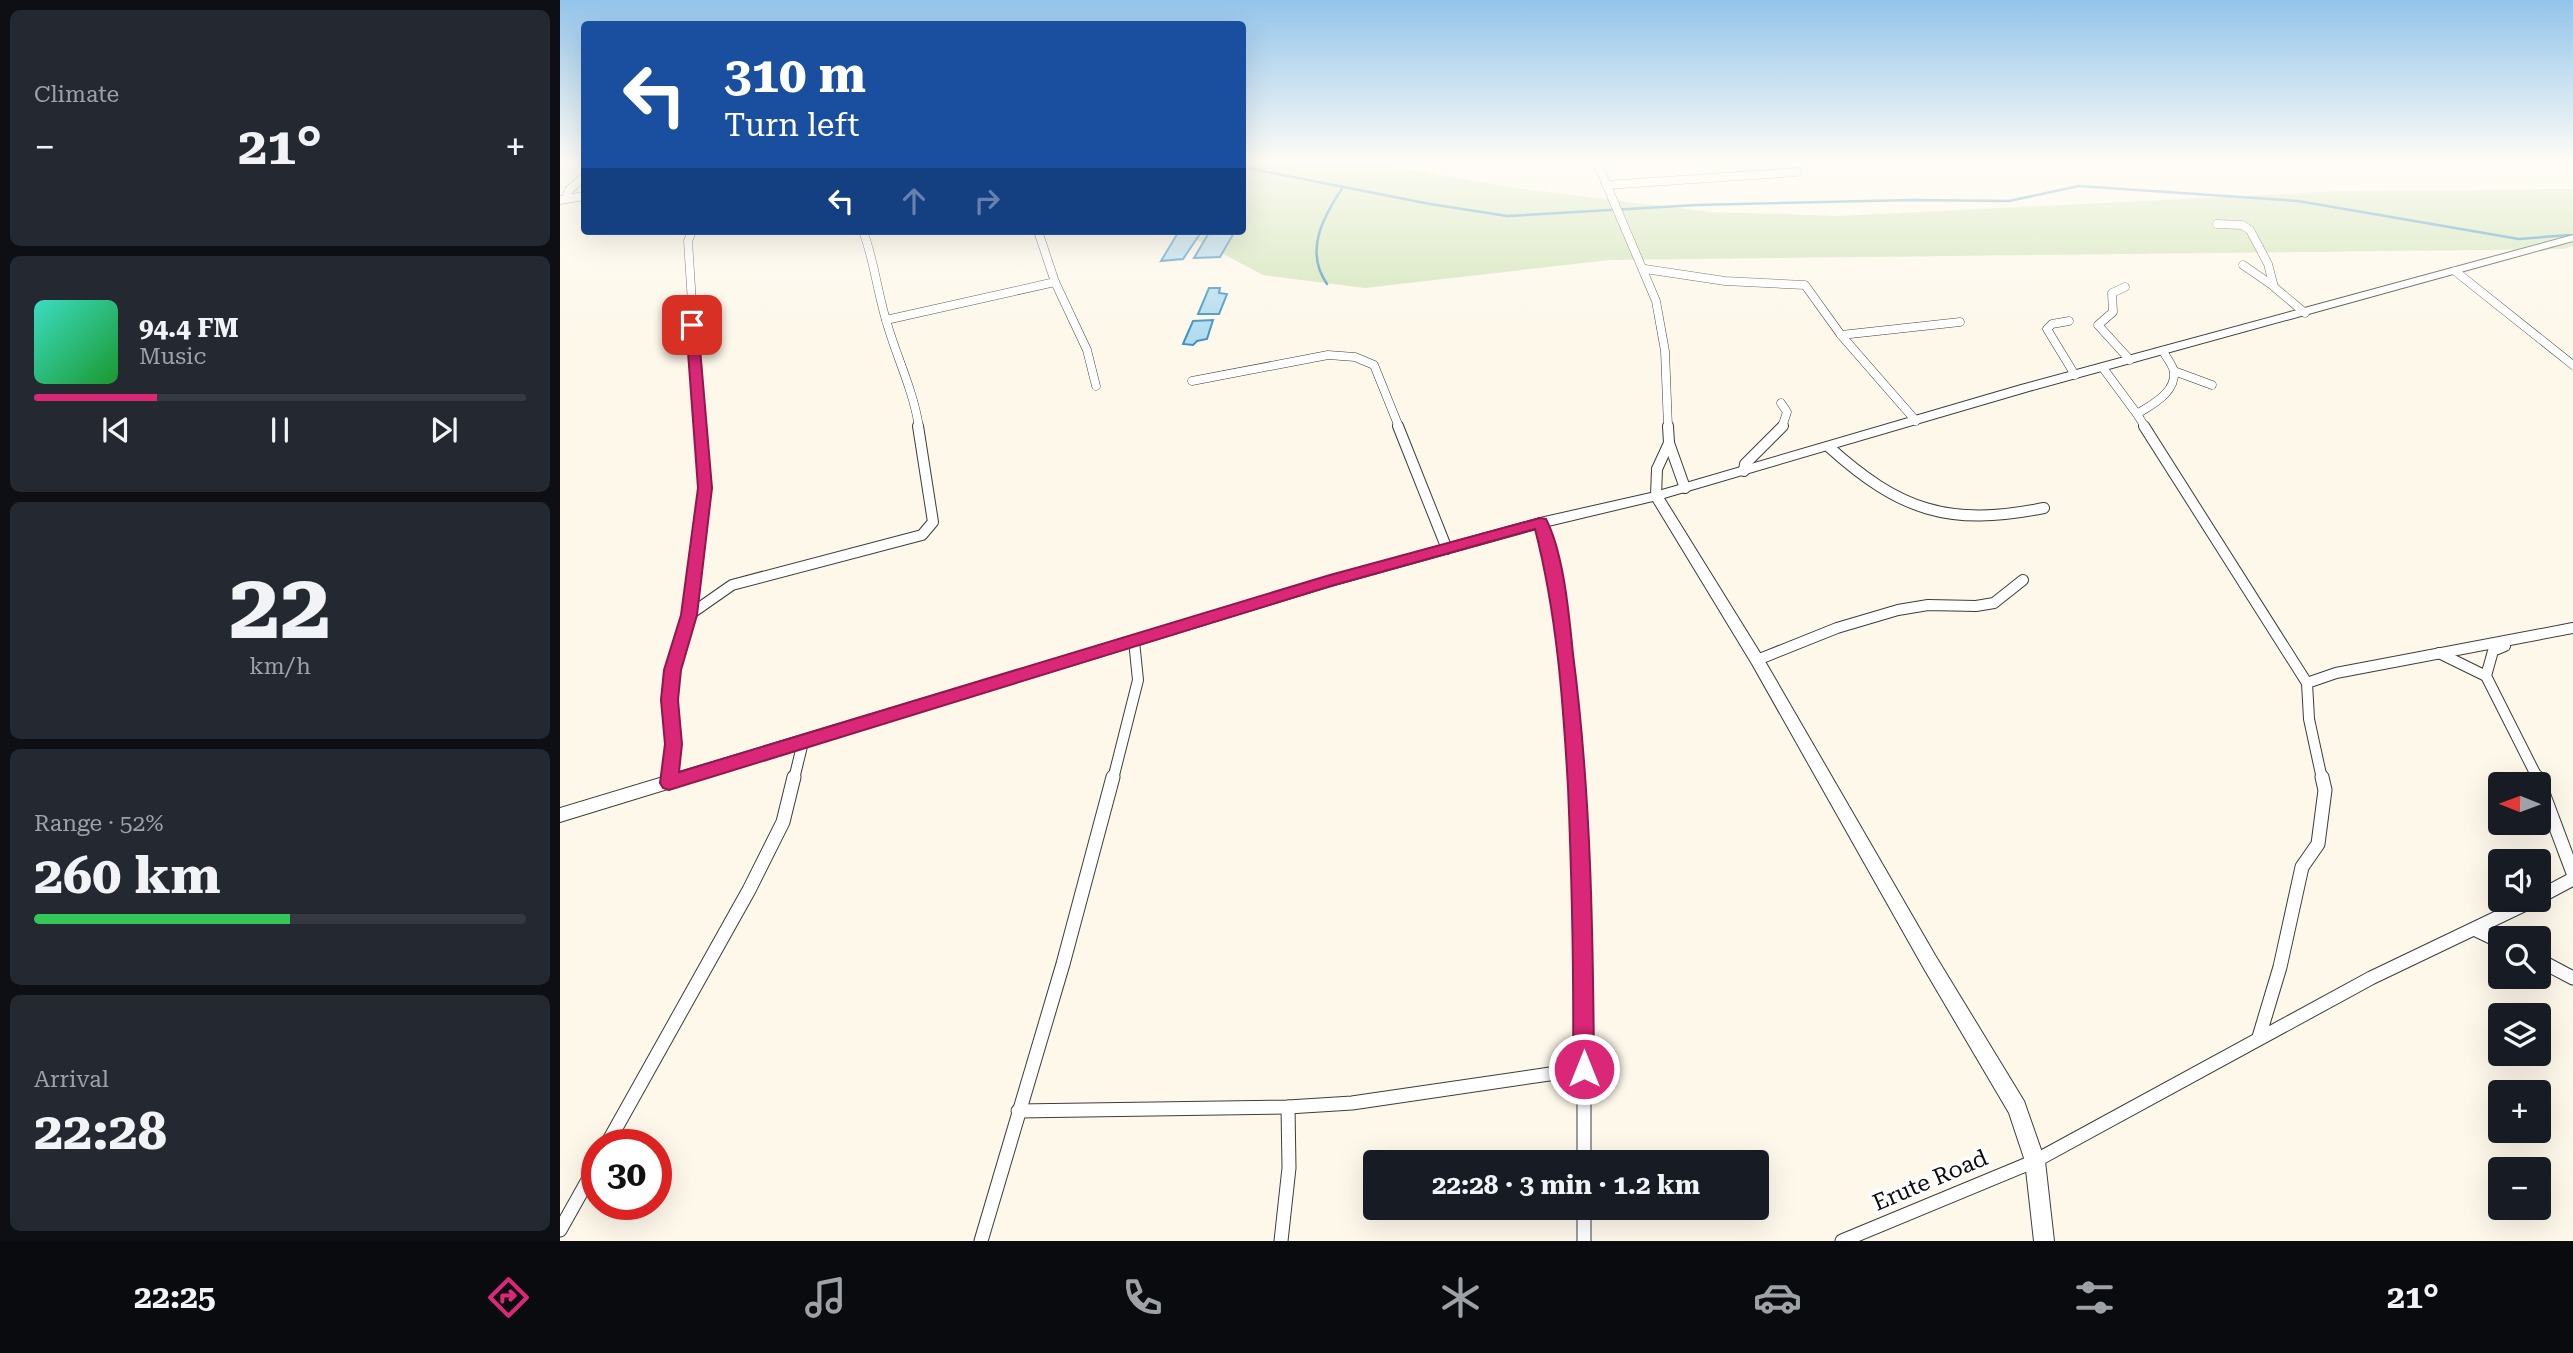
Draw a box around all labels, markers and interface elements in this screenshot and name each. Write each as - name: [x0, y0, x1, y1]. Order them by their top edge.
- text: 310 m: [724, 47, 866, 104]
- icon: left: [609, 49, 700, 140]
- text: Climate: [34, 81, 119, 108]
- text: Turn left: [724, 106, 859, 144]
- text: 21°: [238, 116, 322, 177]
- text: −: [34, 125, 55, 169]
- text: +: [505, 125, 526, 169]
- icon: left: [822, 182, 860, 220]
- icon: ahead: [895, 182, 933, 220]
- icon: right: [968, 182, 1006, 220]
- pin: [662, 295, 722, 355]
- icon: arrive: [673, 306, 711, 344]
- text: 94.4 FM: [139, 313, 239, 343]
- text: Music: [139, 343, 206, 370]
- icon: previous: [97, 411, 135, 449]
- icon: pause: [261, 411, 299, 449]
- icon: next: [425, 411, 463, 449]
- text: 22: [229, 554, 331, 660]
- text: km/h: [249, 653, 311, 680]
- north arrow: [2488, 772, 2552, 835]
- map controls: [2488, 772, 2551, 1220]
- text: Range · 52%: [34, 810, 163, 837]
- text: 260 km: [34, 845, 221, 906]
- button: sound: [2488, 849, 2551, 912]
- button: search: [2488, 926, 2551, 989]
- button: layers: [2488, 1003, 2551, 1066]
- position arrow: [1547, 1032, 1621, 1106]
- text: Arrival: [34, 1066, 109, 1093]
- button: +: [2488, 1080, 2551, 1143]
- text: 22:28: [34, 1101, 167, 1162]
- speed limit sign: 30: [581, 1129, 672, 1220]
- street label: Erute Road: [1869, 1144, 1992, 1217]
- button: −: [2488, 1157, 2551, 1220]
- text: 22:28 · 3 min · 1.2 km: [1432, 1170, 1700, 1200]
- icon: directions: [484, 1273, 533, 1322]
- icon: music: [801, 1273, 850, 1322]
- icon: phone: [1118, 1273, 1167, 1322]
- icon: climate: [1436, 1273, 1485, 1322]
- icon: car: [1753, 1273, 1802, 1322]
- icon: filters: [2070, 1273, 2119, 1322]
- text: 22:25: [134, 1278, 216, 1316]
- text: 21°: [2387, 1278, 2439, 1316]

